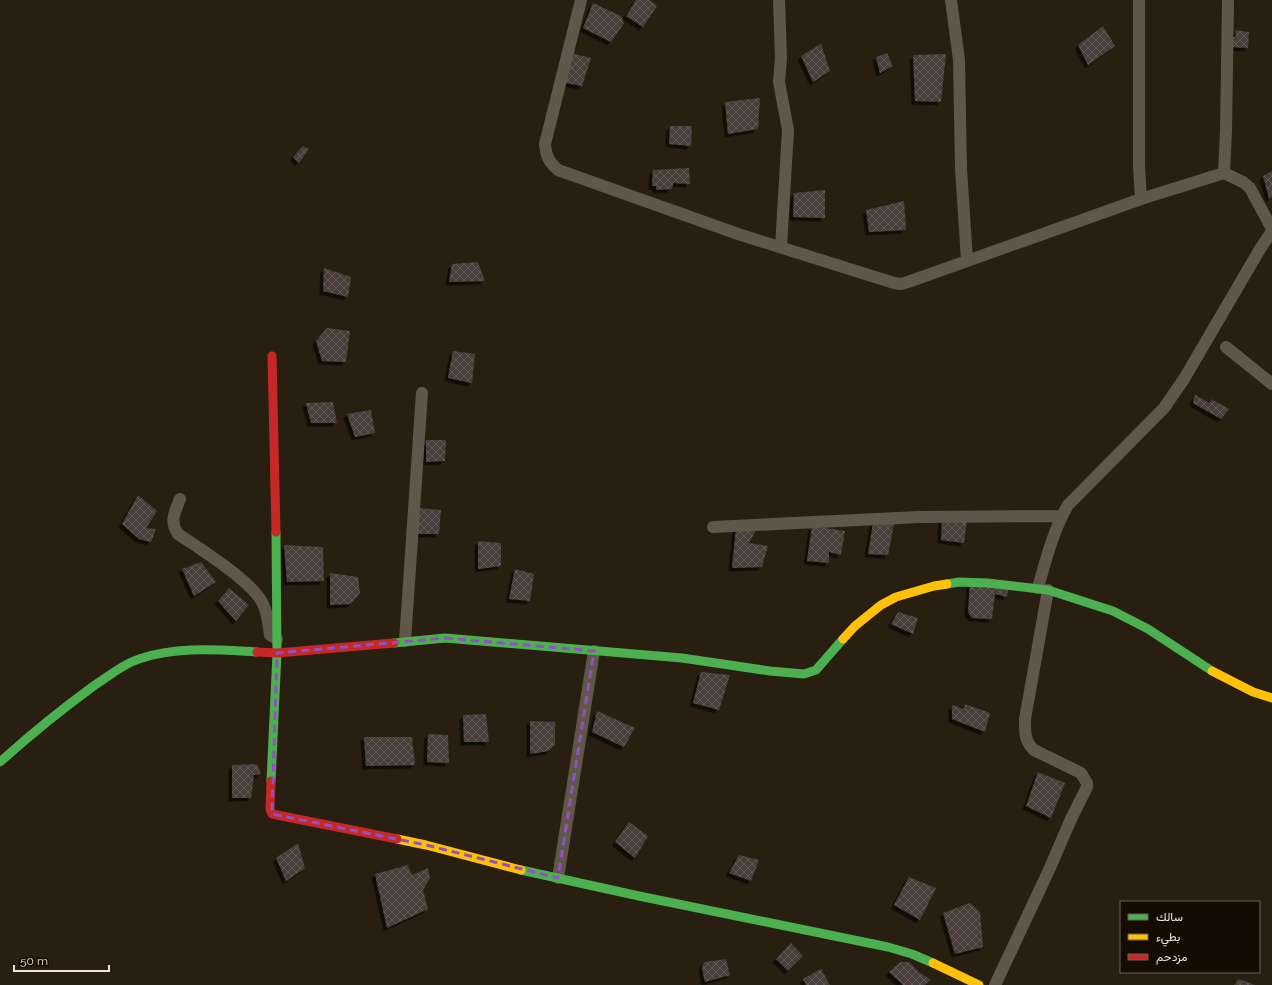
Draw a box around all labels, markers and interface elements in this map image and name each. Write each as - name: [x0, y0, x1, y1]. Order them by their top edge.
- legend: [1120, 901, 1260, 973]
- text: سالك: [1156, 910, 1183, 924]
- text: بطيء: [1156, 930, 1180, 947]
- scale bar: [14, 947, 109, 973]
- text: مزدحم: [1156, 950, 1187, 965]
- text: 50 m: [20, 954, 48, 968]

